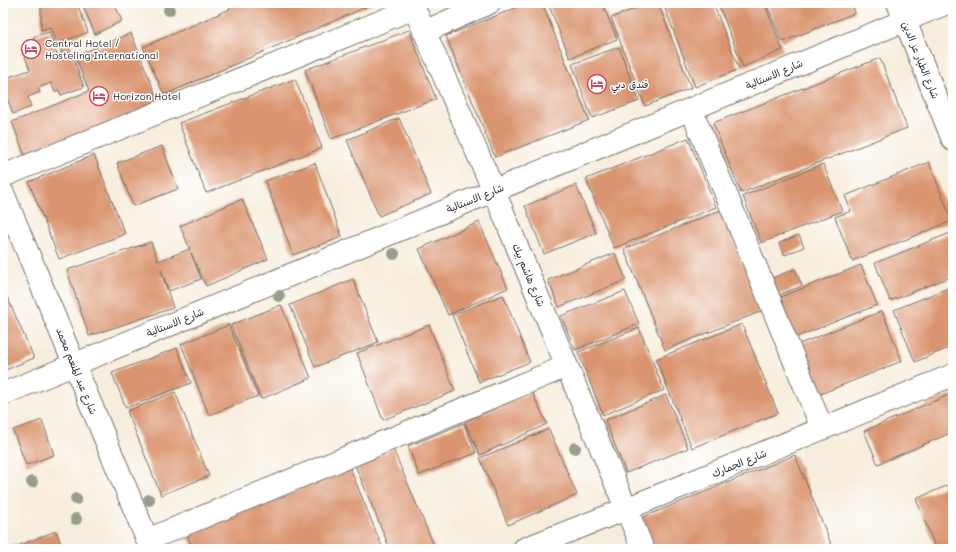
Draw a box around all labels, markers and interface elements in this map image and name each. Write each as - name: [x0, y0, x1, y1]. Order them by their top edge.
- street label: شارع الطيار عز الدين: [898, 19, 943, 102]
- place label: Central Hotel / Hosteling International: [45, 36, 159, 62]
- hotel icon: Central Hotel / Hosteling International: [20, 38, 42, 60]
- street label: شارع الاسبتالية: [743, 56, 805, 93]
- hotel icon: فندق دبي: [586, 73, 608, 95]
- place label: فندق دبي: [611, 77, 648, 94]
- hotel icon: Horizon Hotel: [88, 85, 110, 107]
- place label: Horizon Hotel: [113, 89, 181, 103]
- street label: شارع الاسبتالية: [444, 180, 506, 217]
- street label: شارع هاشم بيك: [508, 241, 549, 309]
- street label: شارع الاسبتالية: [144, 304, 206, 341]
- street label: شارع عبد المنعم محمد: [52, 325, 101, 417]
- street label: شارع الجمارك: [710, 446, 769, 481]

